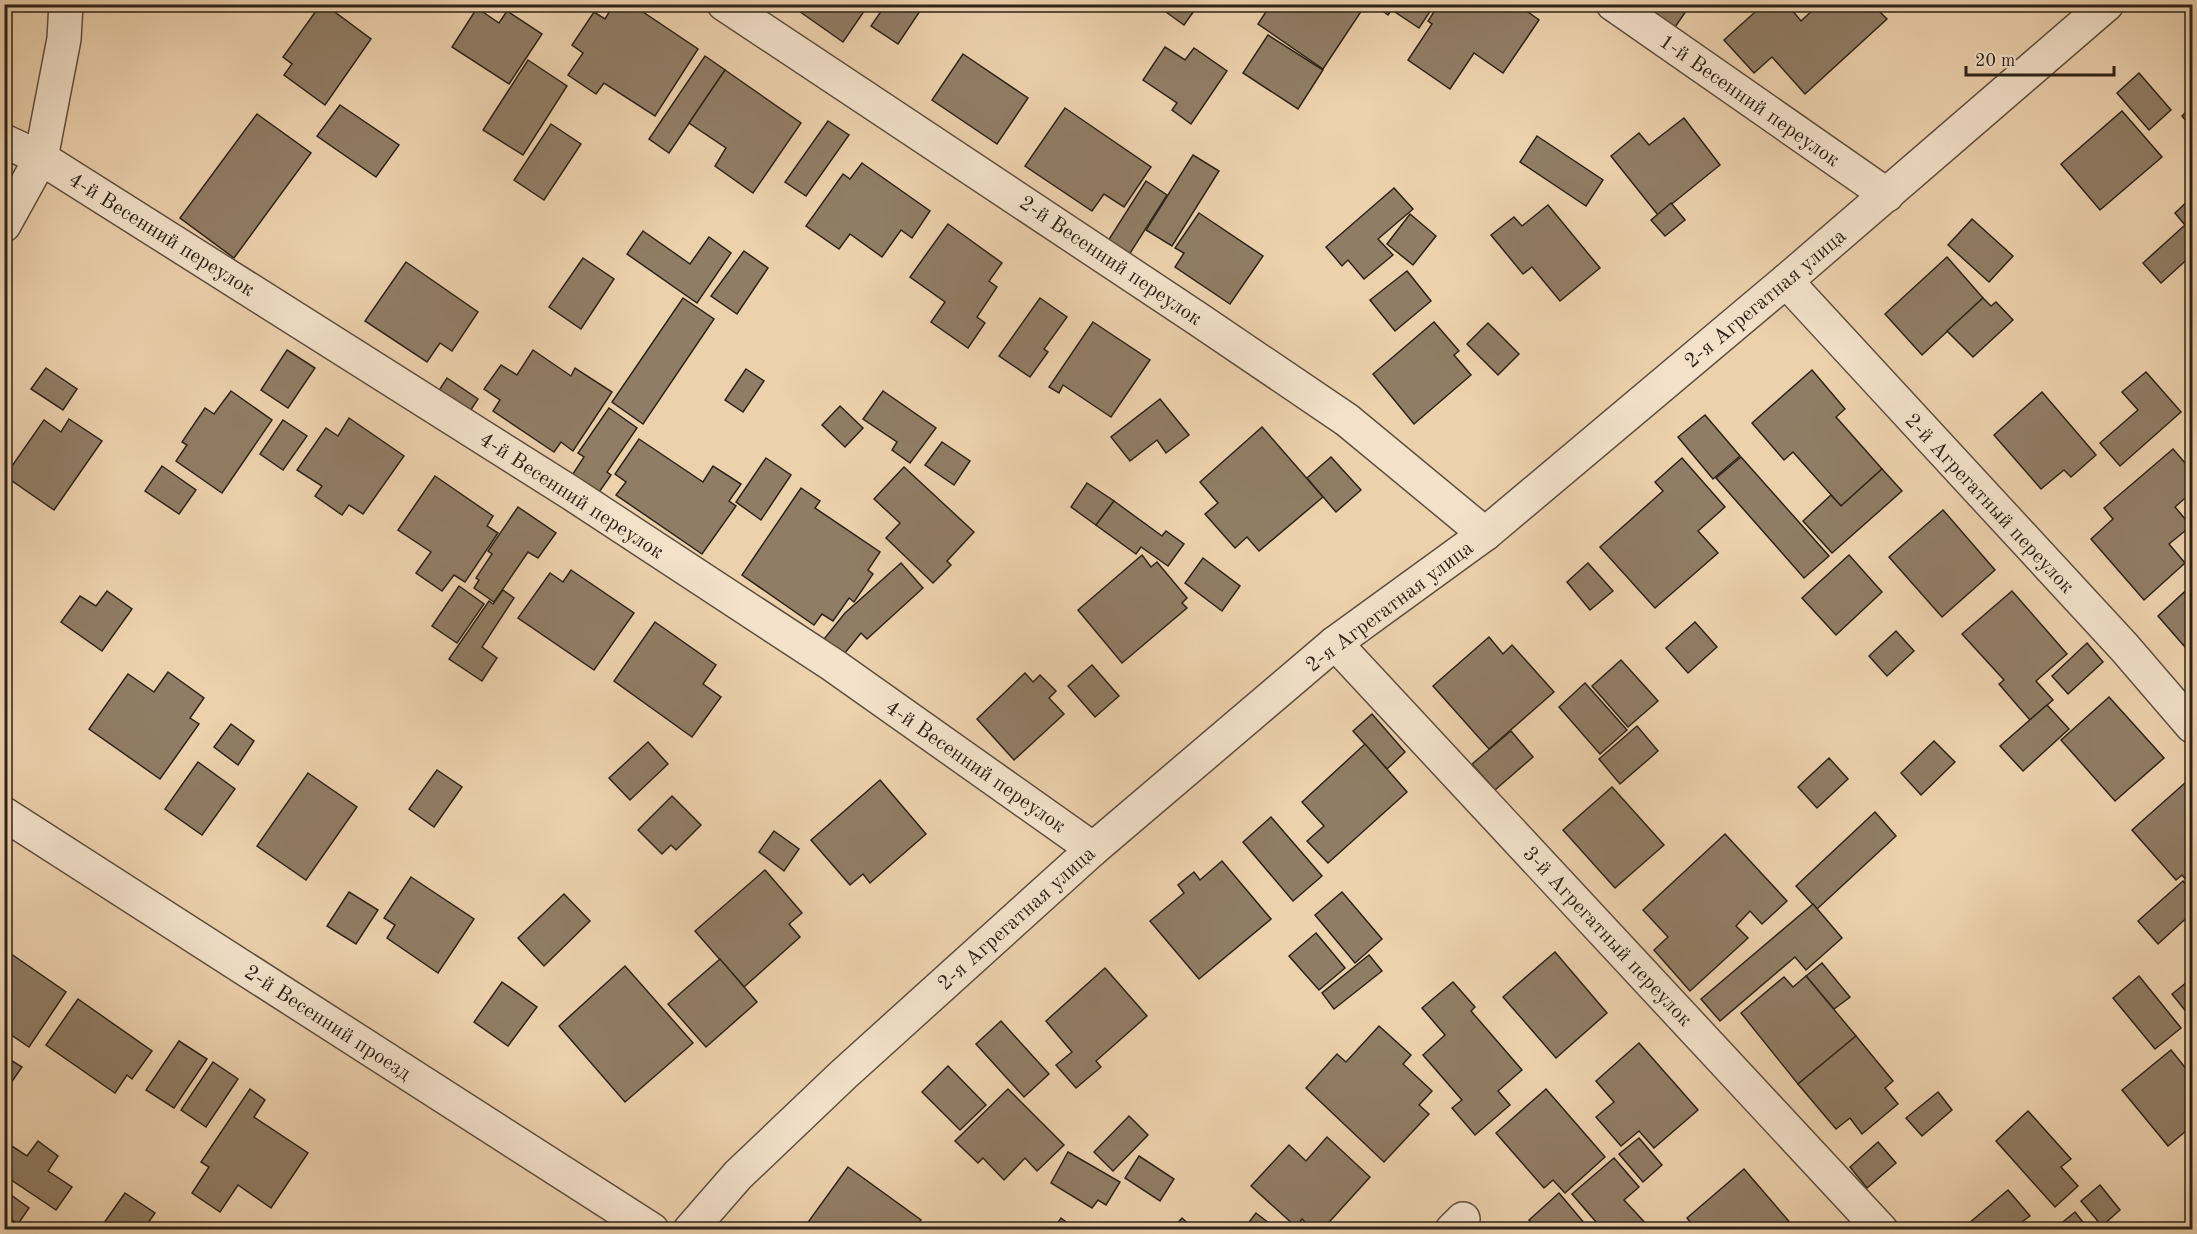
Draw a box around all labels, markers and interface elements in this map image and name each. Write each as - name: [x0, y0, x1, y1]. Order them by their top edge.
- street label: 1-й Весенний переулок: [1655, 31, 1844, 172]
- scale bar: [1966, 39, 2114, 77]
- text: 20 m: [1975, 52, 2015, 70]
- street label: 4-й Весенний переулок: [65, 169, 258, 301]
- street label: 2-й Весенний переулок: [1015, 192, 1205, 330]
- street label: 2-я Агрегатная улица: [1681, 226, 1851, 373]
- street label: 2-й Агрегатный переулок: [1900, 410, 2078, 598]
- street label: 4-й Весенний переулок: [475, 429, 667, 564]
- street label: 2-я Агрегатная улица: [1302, 538, 1478, 677]
- street label: 4-й Весенний переулок: [881, 697, 1070, 838]
- street label: 2-я Агрегатная улица: [934, 843, 1100, 995]
- street label: 3-й Агрегатный переулок: [1518, 843, 1696, 1031]
- street label: 2-й Весенний проезд: [240, 962, 415, 1085]

